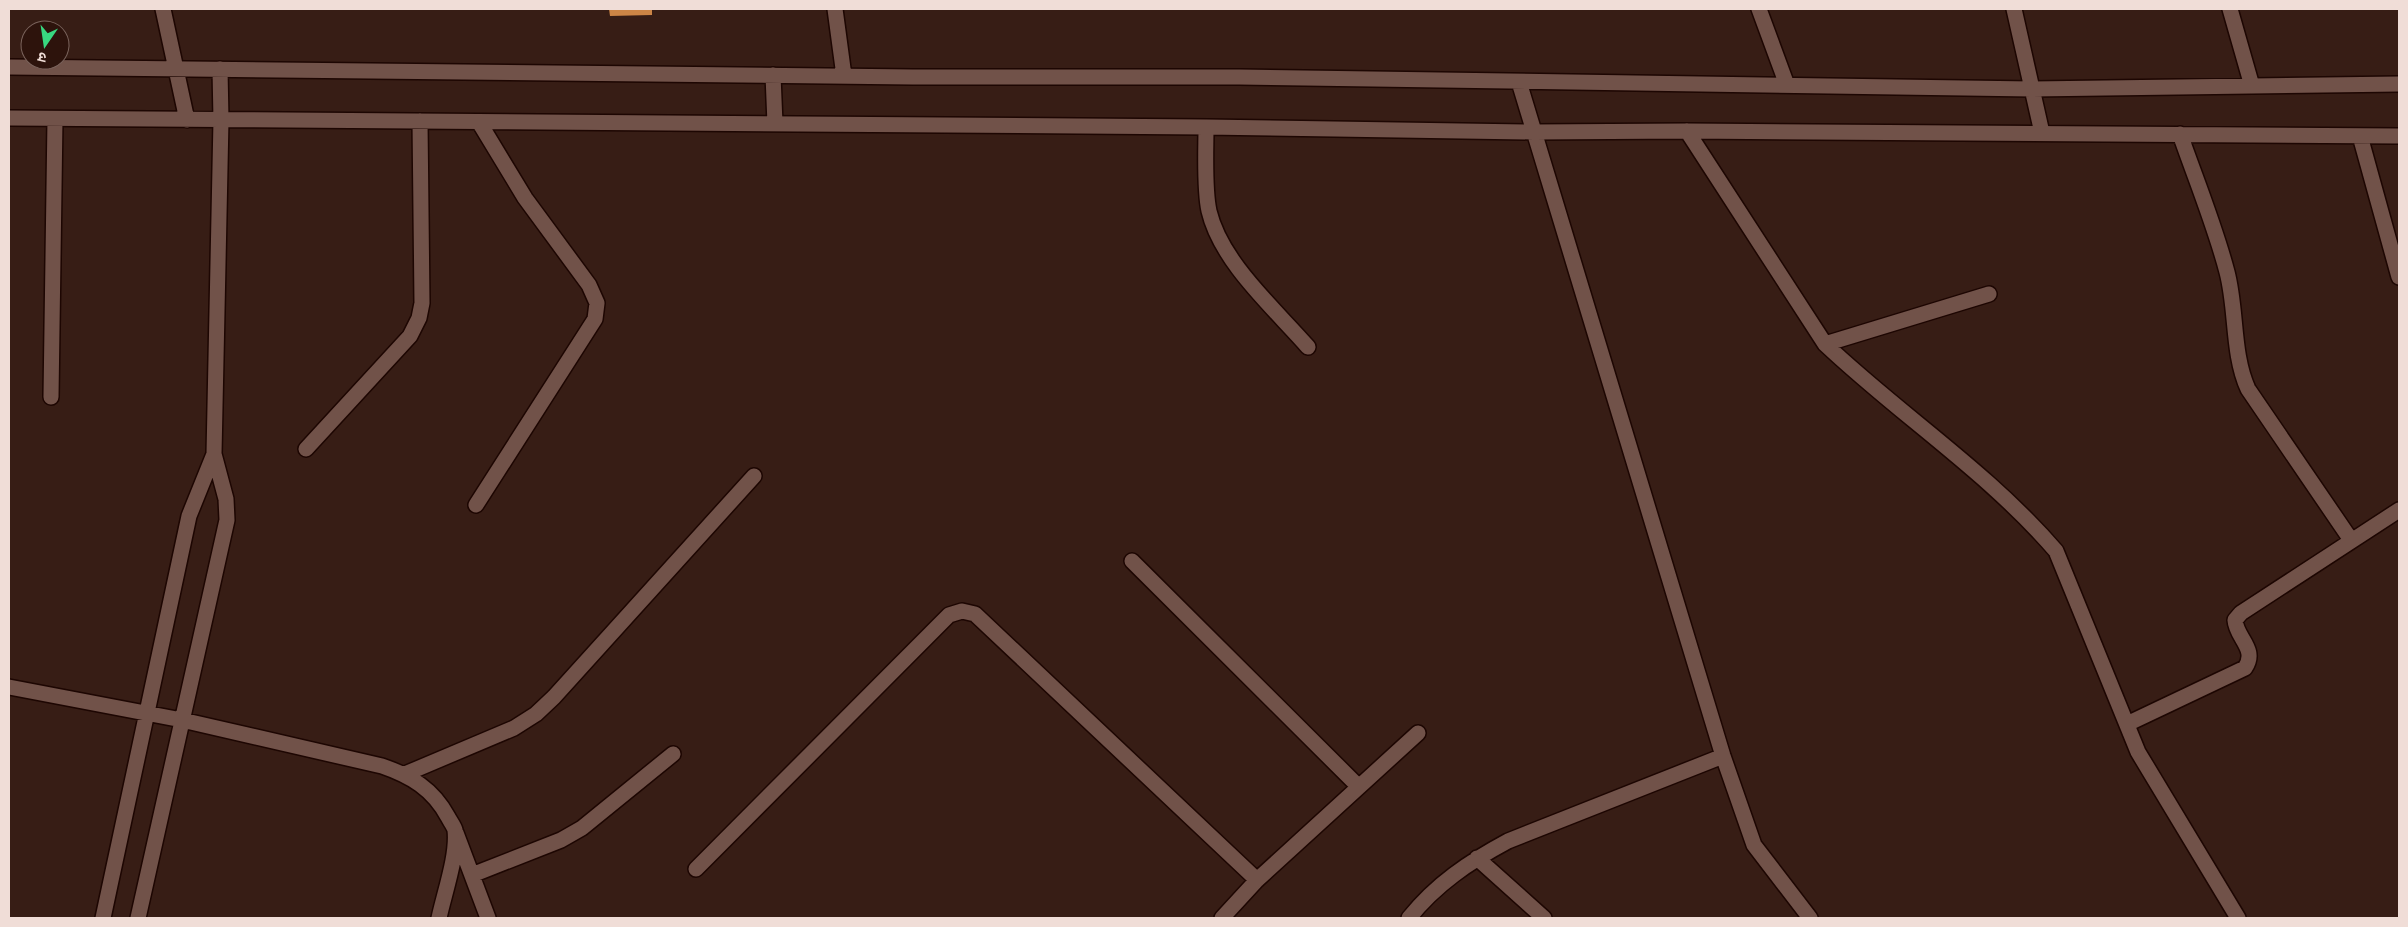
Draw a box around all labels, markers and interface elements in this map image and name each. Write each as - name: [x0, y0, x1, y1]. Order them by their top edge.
- north arrow: [20, 20, 70, 70]
- text: उ: [35, 49, 48, 67]

